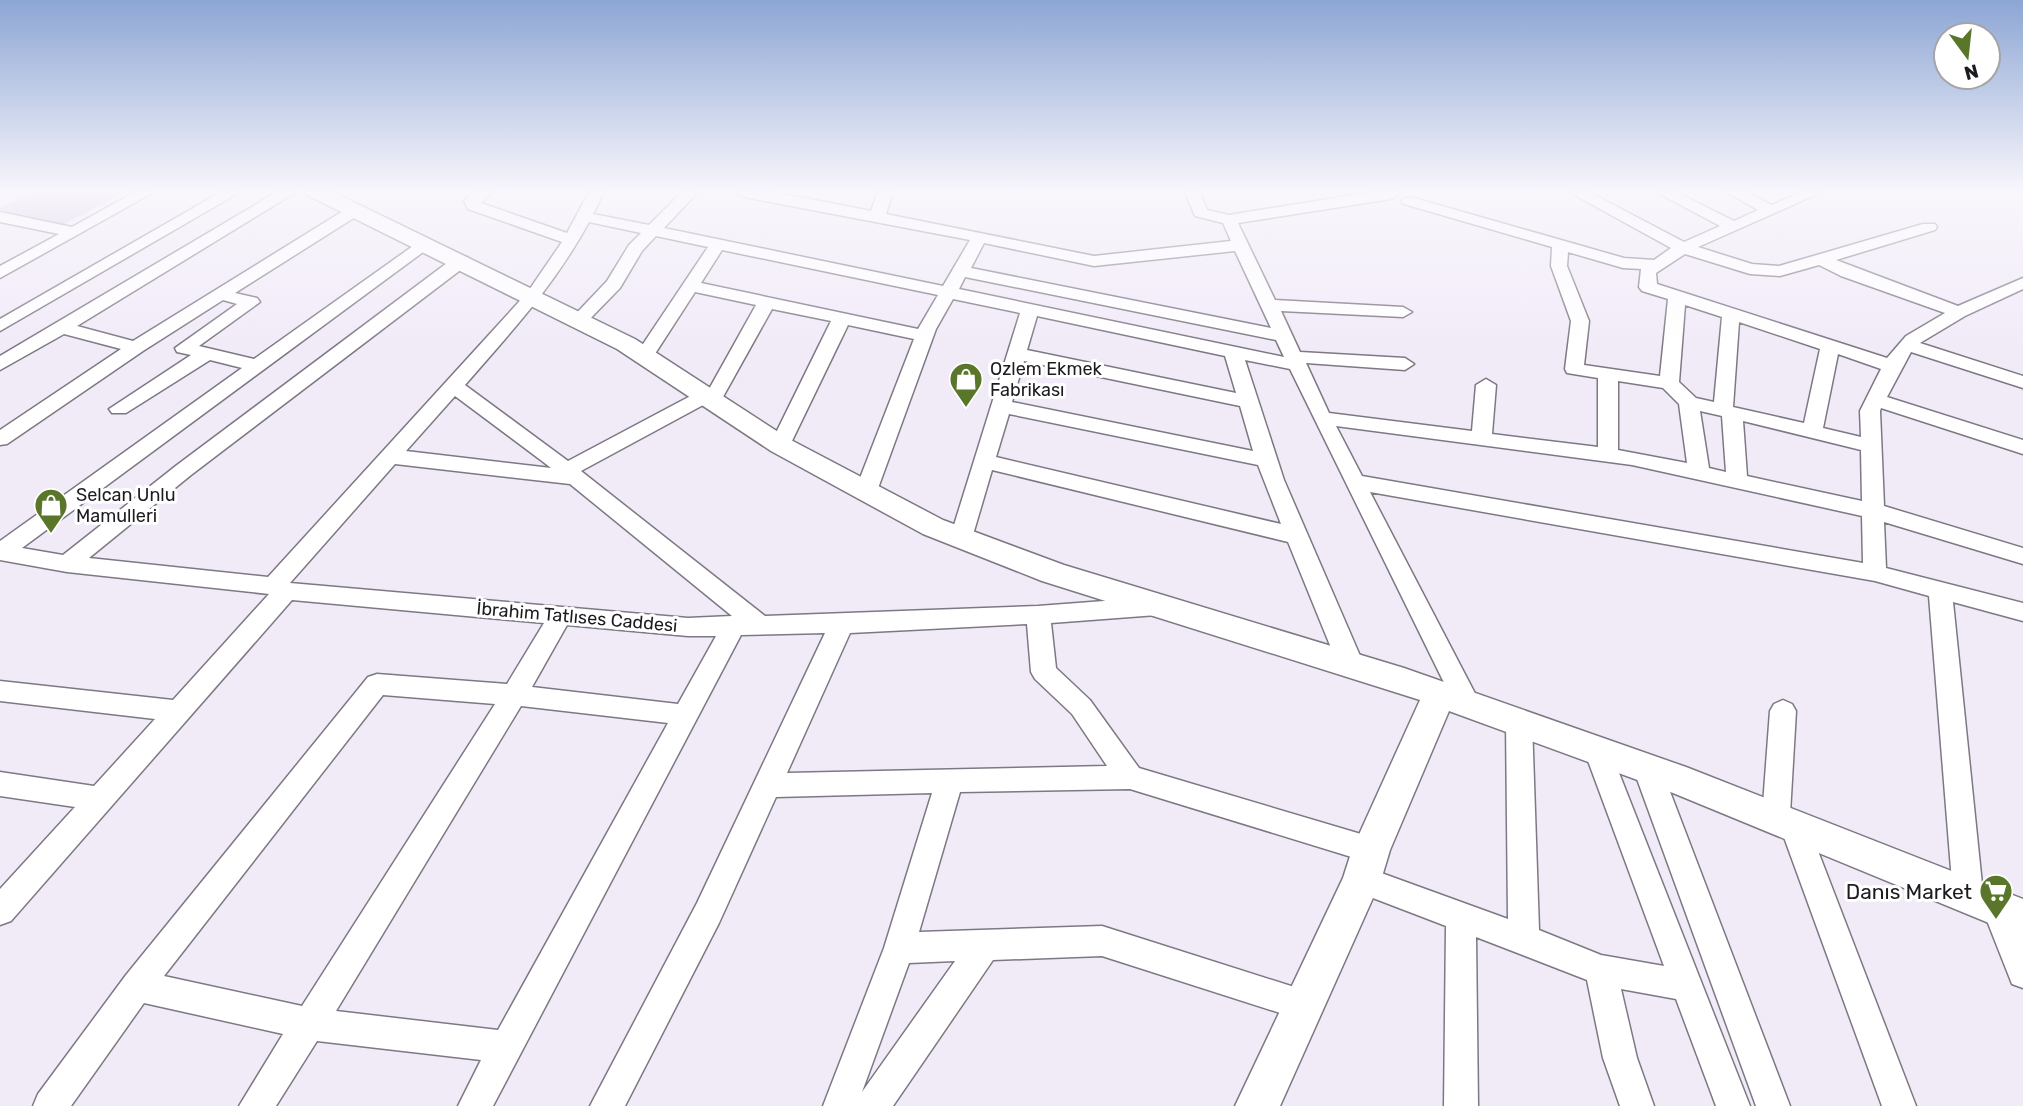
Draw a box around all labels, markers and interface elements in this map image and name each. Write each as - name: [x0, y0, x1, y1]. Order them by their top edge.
- north arrow: [1932, 21, 2002, 91]
- text: N: [1962, 59, 1981, 85]
- place label: Ozlem Ekmek Fabrikası: [990, 358, 1102, 401]
- shop icon: Ozlem Ekmek Fabrikası: [947, 360, 985, 409]
- place label: Selcan Unlu Mamulleri: [76, 484, 176, 527]
- shop icon: Selcan Unlu Mamulleri: [32, 486, 70, 535]
- street label: İbrahim Tatlıses Caddesi: [476, 597, 678, 637]
- supermarket icon: Danıs Market: [1977, 872, 2015, 921]
- place label: Danıs Market: [1846, 879, 1972, 904]

